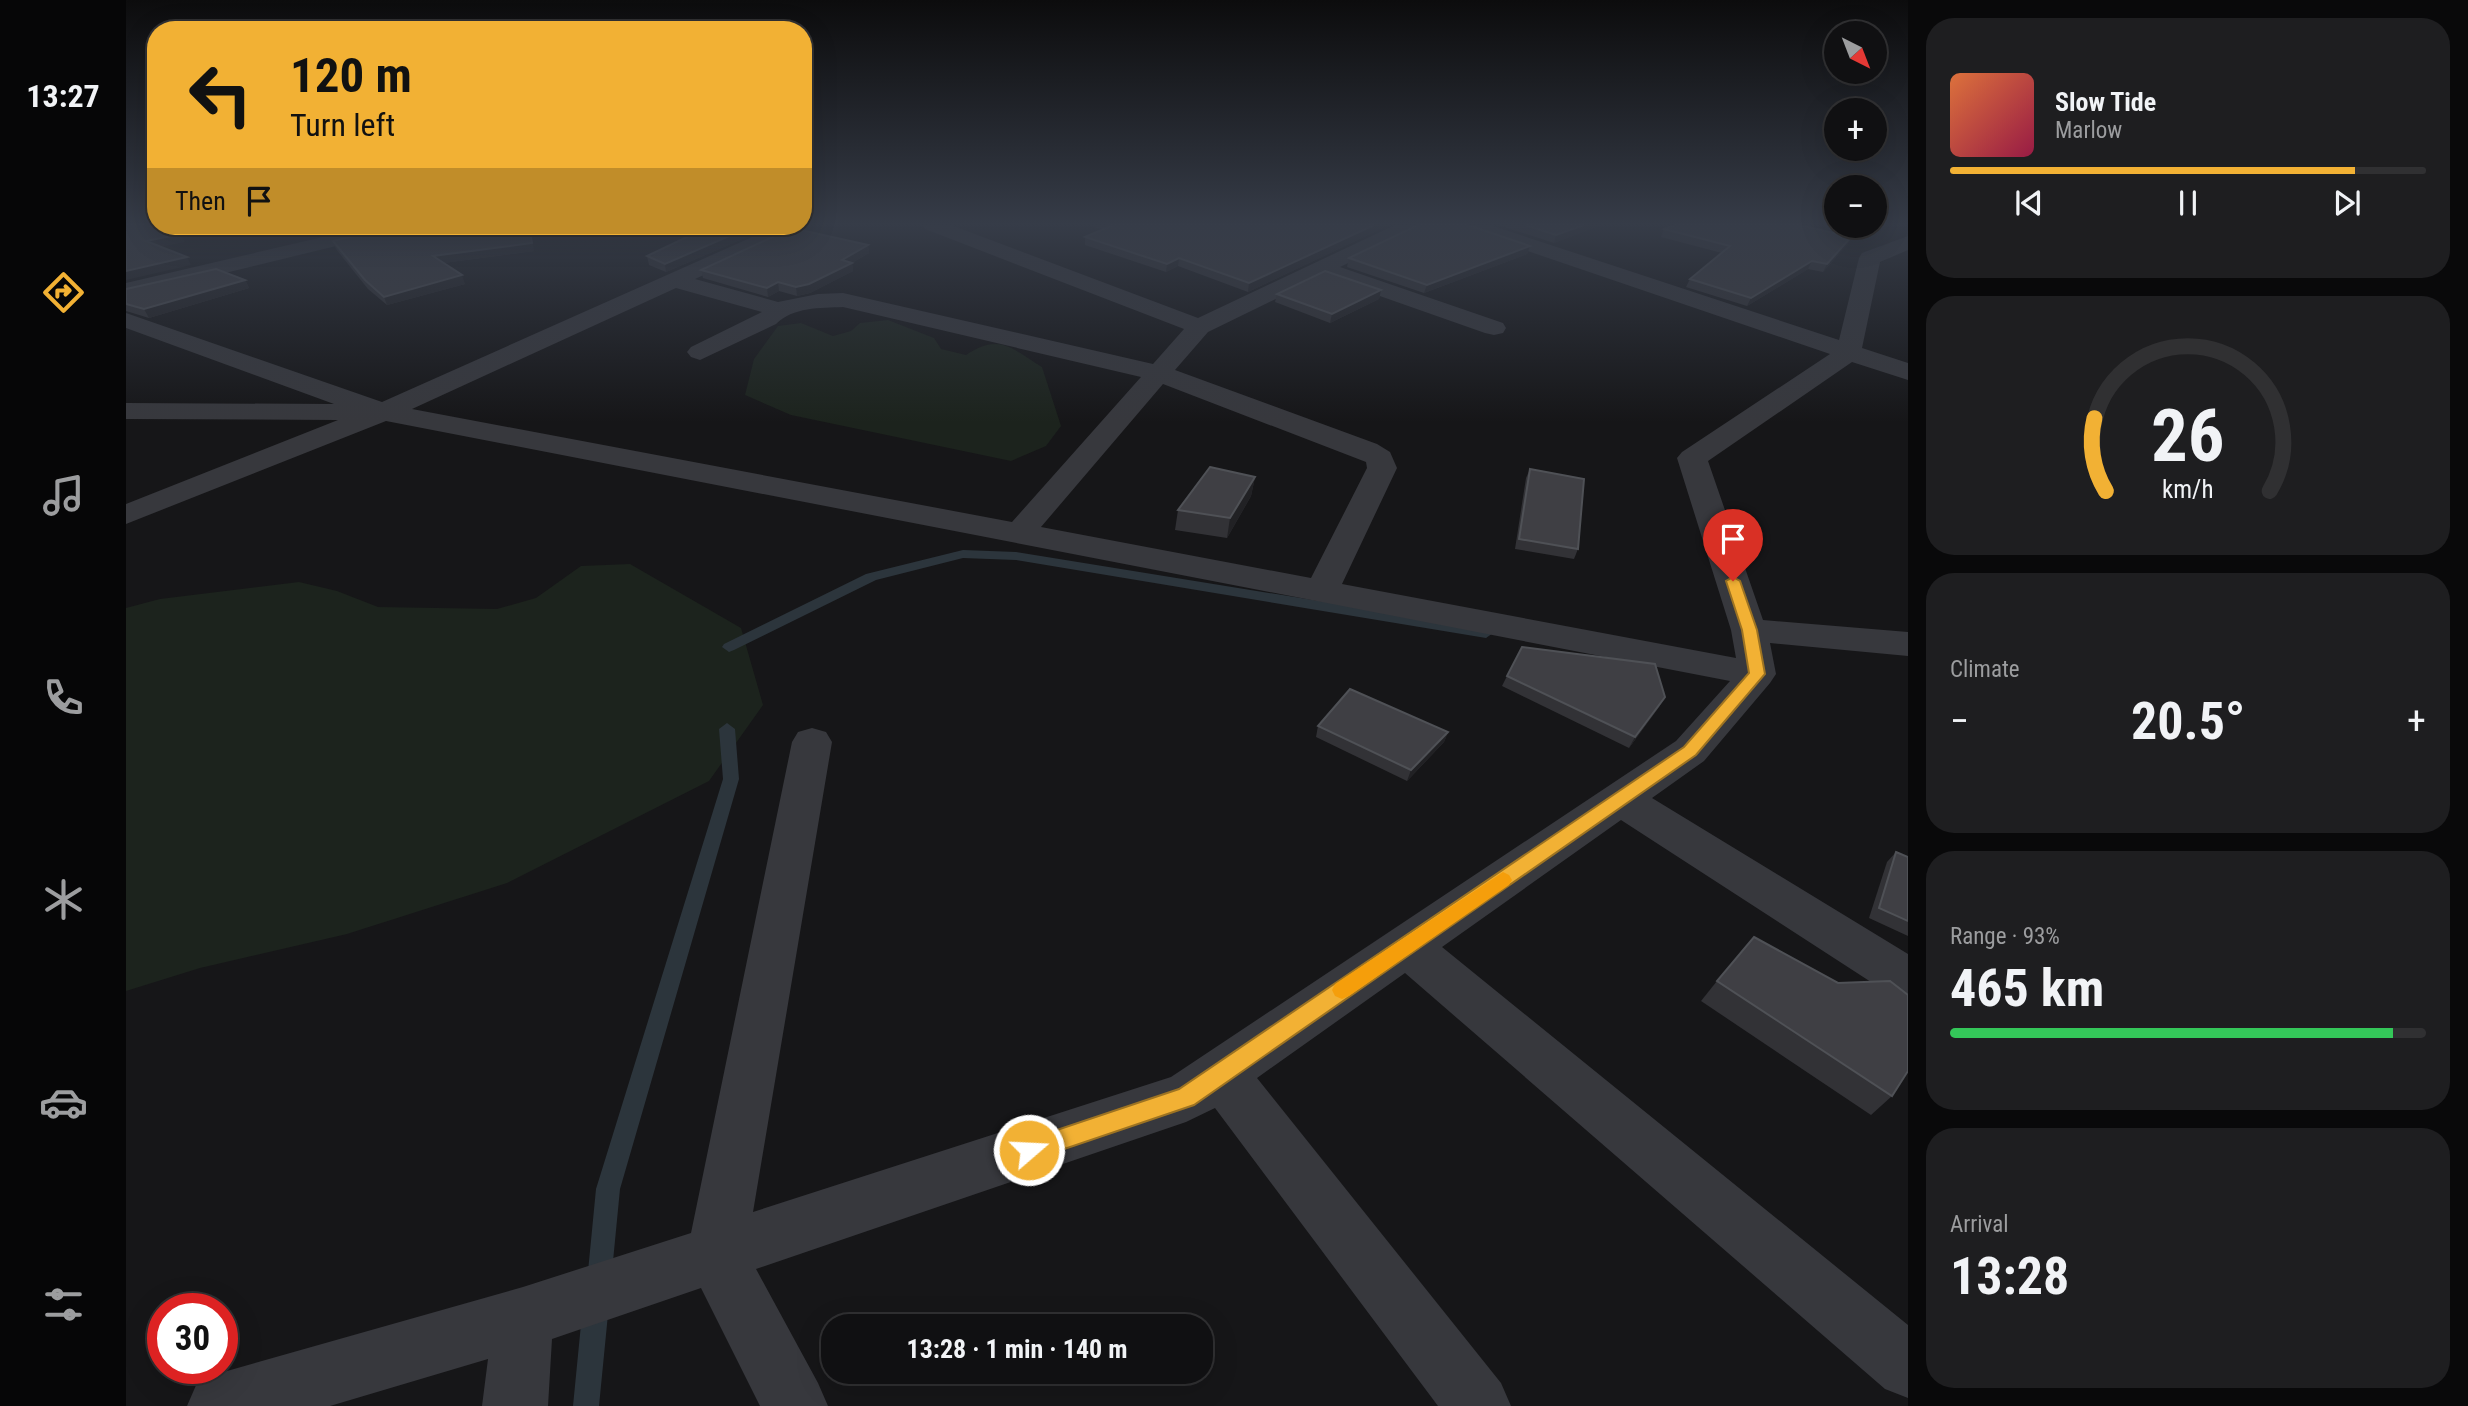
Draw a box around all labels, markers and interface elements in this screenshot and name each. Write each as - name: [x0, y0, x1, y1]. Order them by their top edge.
- north arrow: [1824, 21, 1886, 84]
- map controls: [1824, 21, 1887, 238]
- text: 120 m: [290, 47, 412, 104]
- icon: left: [175, 49, 266, 140]
- text: 13:27: [26, 77, 100, 115]
- text: Slow Tide: [2055, 87, 2156, 117]
- button: +: [1824, 98, 1887, 161]
- text: Turn left: [290, 106, 395, 144]
- text: Marlow: [2055, 117, 2122, 144]
- button: −: [1824, 175, 1887, 238]
- icon: arrive: [240, 182, 278, 220]
- icon: previous: [2010, 184, 2048, 222]
- icon: pause: [2169, 184, 2207, 222]
- icon: next: [2328, 184, 2366, 222]
- text: Then: [175, 186, 226, 216]
- icon: directions: [39, 268, 88, 317]
- text: 26: [2151, 394, 2225, 480]
- icon: music: [39, 471, 88, 520]
- text: km/h: [2162, 475, 2214, 504]
- pin: [1703, 509, 1763, 581]
- icon: arrive: [1714, 520, 1752, 558]
- text: Climate: [1950, 656, 2020, 683]
- icon: phone: [39, 673, 88, 722]
- text: 20.5°: [2131, 691, 2245, 752]
- text: −: [1950, 699, 1969, 743]
- text: +: [2407, 699, 2426, 743]
- icon: climate: [39, 875, 88, 924]
- text: Range · 93%: [1950, 923, 2060, 950]
- text: 465 km: [1950, 958, 2104, 1019]
- icon: car: [39, 1078, 88, 1127]
- position arrow: [992, 1113, 1066, 1187]
- text: Arrival: [1950, 1211, 2009, 1238]
- text: 13:28: [1950, 1246, 2069, 1307]
- icon: filters: [39, 1280, 88, 1329]
- speed limit sign: 30: [147, 1293, 238, 1384]
- text: 13:28 · 1 min · 140 m: [907, 1334, 1127, 1364]

